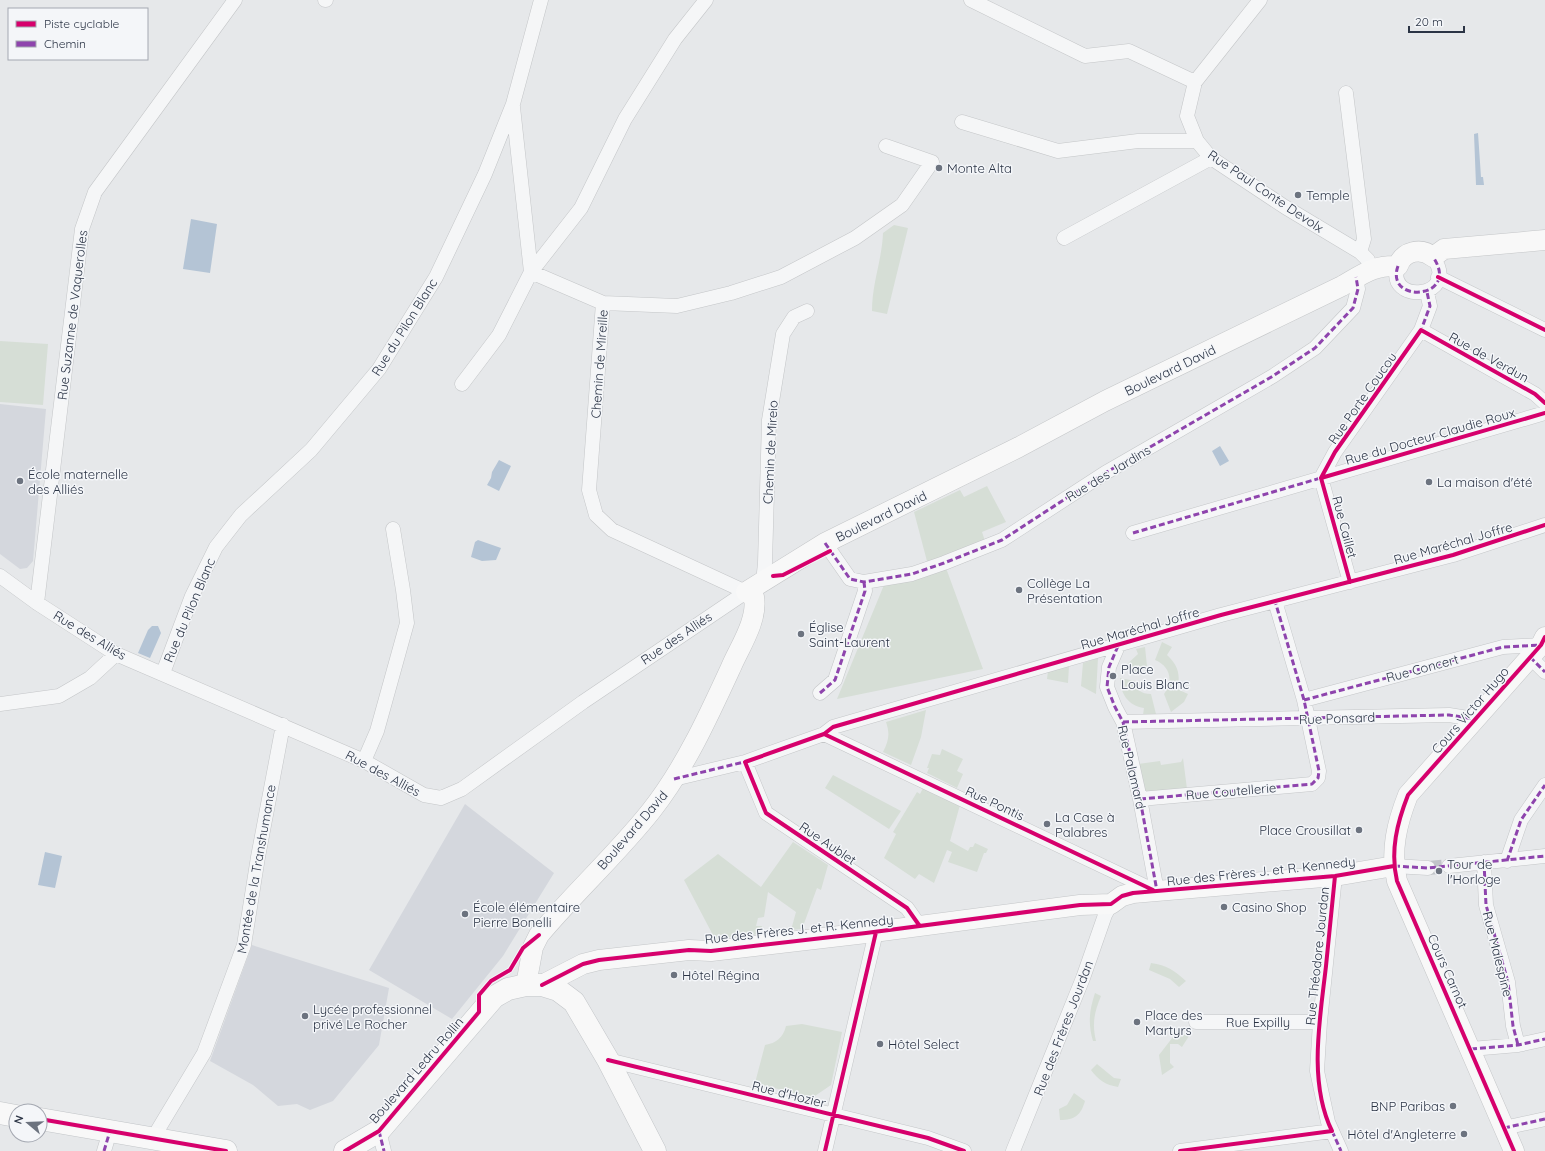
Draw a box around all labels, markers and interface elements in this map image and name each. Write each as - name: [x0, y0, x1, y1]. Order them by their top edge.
- legend: [8, 8, 148, 60]
- scale bar: [1409, 8, 1464, 34]
- text: 20 m: [1415, 14, 1443, 29]
- text: Piste cyclable: [44, 16, 120, 31]
- text: Chemin: [44, 36, 86, 51]
- street label: Rue Paul Conte Devolx: [1205, 146, 1327, 236]
- place label: Monte Alta: [947, 160, 1012, 176]
- marker: Monte Alta: [934, 163, 944, 173]
- place label: Temple: [1306, 187, 1350, 203]
- marker: Temple: [1293, 190, 1303, 200]
- street label: Rue Suzanne de Vaquerolles: [54, 229, 90, 401]
- street label: Rue du Pilon Blanc: [368, 275, 441, 379]
- street label: Chemin de Mireille: [587, 309, 611, 419]
- street label: Rue de Verdun: [1446, 328, 1532, 386]
- street label: Boulevard David: [1122, 341, 1218, 399]
- street label: Rue Porte Coucou: [1324, 349, 1400, 447]
- street label: Chemin de Mireio: [759, 400, 781, 504]
- street label: Rue du Docteur Claudie Roux: [1343, 404, 1517, 468]
- street label: Rue des Jardins: [1063, 441, 1153, 505]
- place label: École maternelle des Alliés: [28, 466, 128, 497]
- place label: La maison d'été: [1437, 474, 1532, 490]
- marker: École maternelle des Alliés: [15, 476, 25, 486]
- marker: La maison d'été: [1424, 477, 1434, 487]
- street label: Boulevard David: [833, 487, 929, 545]
- street label: Rue Caillet: [1329, 494, 1361, 560]
- street label: Rue Maréchal Joffre: [1392, 518, 1514, 568]
- street label: Rue du Pilon Blanc: [160, 555, 218, 665]
- place label: Collège La Présentation: [1027, 575, 1103, 606]
- marker: Collège La Présentation: [1014, 585, 1024, 595]
- street label: Rue Maréchal Joffre: [1079, 603, 1201, 653]
- street label: Rue des Alliés: [51, 607, 129, 663]
- street label: Rue des Alliés: [637, 608, 715, 668]
- place label: Église Saint-Laurent: [809, 619, 890, 650]
- marker: Église Saint-Laurent: [796, 629, 806, 639]
- street label: Rue Concert: [1384, 651, 1460, 685]
- place label: Place Louis Blanc: [1121, 661, 1189, 692]
- street label: Cours Victor Hugo: [1428, 663, 1512, 757]
- marker: Place Louis Blanc: [1108, 671, 1118, 681]
- street label: Rue Ponsard: [1298, 709, 1376, 727]
- street label: Rue Palamard: [1115, 723, 1149, 811]
- street label: Rue des Alliés: [343, 747, 423, 799]
- street label: Rue Coutellerie: [1185, 779, 1277, 803]
- street label: Rue Pontis: [963, 782, 1027, 824]
- street label: Montée de la Transhumance: [233, 783, 279, 955]
- street label: Boulevard David: [593, 787, 671, 873]
- place label: La Case à Palabres: [1055, 809, 1115, 840]
- street label: Rue Aublet: [797, 818, 859, 868]
- marker: La Case à Palabres: [1042, 819, 1052, 829]
- place label: Place Crousillat: [1259, 822, 1351, 838]
- marker: Place Crousillat: [1354, 825, 1364, 835]
- street label: Rue des Frères J. et R. Kennedy: [1166, 853, 1356, 889]
- place label: Tour de l'Horloge: [1447, 856, 1501, 887]
- marker: Tour de l'Horloge: [1434, 866, 1444, 876]
- street label: Rue Théodore Jourdan: [1302, 886, 1332, 1026]
- place label: École élémentaire Pierre Bonelli: [473, 899, 580, 930]
- place label: Casino Shop: [1232, 899, 1307, 915]
- marker: Casino Shop: [1219, 902, 1229, 912]
- marker: École élémentaire Pierre Bonelli: [460, 909, 470, 919]
- street label: Rue Malespine: [1480, 910, 1516, 998]
- street label: Rue des Frères J. et R. Kennedy: [704, 911, 894, 947]
- street label: Cours Carnot: [1425, 931, 1471, 1011]
- street label: Rue des Frères Jourdan: [1030, 958, 1096, 1098]
- place label: Hôtel Régina: [682, 967, 760, 983]
- marker: Hôtel Régina: [669, 970, 679, 980]
- place label: Lycée professionnel privé Le Rocher: [313, 1001, 432, 1032]
- place label: Place des Martyrs: [1145, 1007, 1203, 1038]
- marker: Lycée professionnel privé Le Rocher: [300, 1011, 310, 1021]
- street label: Boulevard Ledru Rollin: [365, 1014, 467, 1126]
- street label: Rue Expilly: [1226, 1014, 1290, 1030]
- marker: Place des Martyrs: [1132, 1017, 1142, 1027]
- place label: Hôtel Select: [888, 1036, 959, 1052]
- marker: Hôtel Select: [875, 1039, 885, 1049]
- street label: Rue d'Hozier: [750, 1077, 828, 1111]
- place label: BNP Paribas: [1371, 1098, 1445, 1114]
- marker: BNP Paribas: [1448, 1101, 1458, 1111]
- north arrow: [8, 1103, 48, 1143]
- text: N: [11, 1114, 26, 1126]
- place label: Hôtel d'Angleterre: [1347, 1126, 1456, 1142]
- marker: Hôtel d'Angleterre: [1459, 1129, 1469, 1139]

